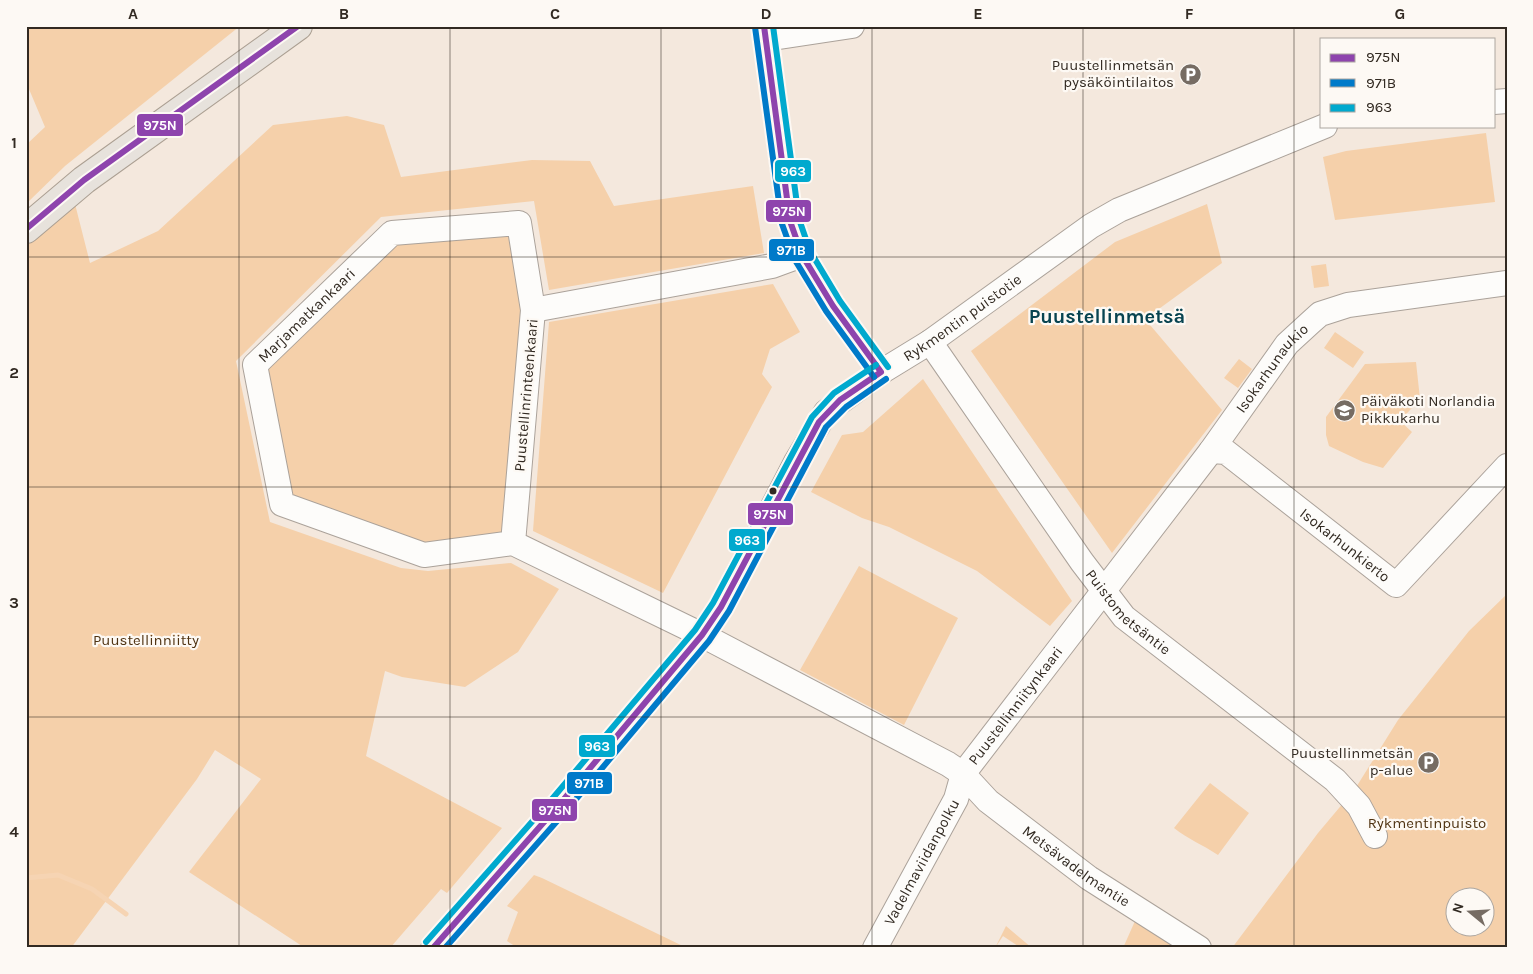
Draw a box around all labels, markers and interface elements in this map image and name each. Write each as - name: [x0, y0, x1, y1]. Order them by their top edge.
- text: A: [128, 4, 138, 23]
- text: B: [339, 4, 349, 23]
- text: C: [550, 4, 560, 23]
- text: D: [761, 4, 772, 23]
- text: E: [973, 4, 983, 23]
- text: F: [1185, 4, 1194, 23]
- text: G: [1395, 4, 1405, 23]
- legend: [1320, 38, 1496, 128]
- text: 975N: [1366, 48, 1400, 66]
- place label: Puustellinmetsän pysäköintilaitos: [1052, 56, 1174, 91]
- parking icon: Puustellinmetsän pysäköintilaitos: [1178, 62, 1202, 86]
- text: 971B: [1366, 74, 1396, 92]
- text: 963: [1366, 98, 1392, 116]
- line badge: 975N: [136, 113, 184, 137]
- text: 975N: [143, 117, 177, 134]
- text: 1: [11, 133, 17, 152]
- line badge: 963: [774, 159, 812, 183]
- text: 963: [780, 163, 806, 180]
- line badge: 975N: [765, 199, 812, 223]
- text: 975N: [772, 203, 806, 220]
- line badge: 971B: [768, 238, 815, 262]
- text: 971B: [776, 242, 806, 259]
- street label: Marjamatkankaari: [254, 264, 359, 366]
- street label: Rykmentin puistotie: [900, 270, 1025, 365]
- district label: Puustellinmetsä: [1029, 305, 1185, 328]
- street label: Puustellinrinteenkaari: [510, 318, 542, 472]
- street label: Isokarhunaukio: [1232, 320, 1312, 416]
- text: 2: [9, 363, 19, 382]
- place label: Päiväkoti Norlandia Pikkukarhu: [1361, 392, 1495, 427]
- school or university icon: Päiväkoti Norlandia Pikkukarhu: [1333, 398, 1357, 422]
- unlabelled marker: [768, 486, 778, 496]
- line badge: 975N: [747, 502, 794, 526]
- street label: Isokarhunkierto: [1296, 504, 1394, 586]
- text: 975N: [753, 506, 787, 523]
- line badge: 963: [728, 528, 766, 552]
- text: 963: [734, 532, 760, 549]
- street label: Puistometsäntie: [1082, 566, 1174, 659]
- text: 3: [9, 593, 19, 612]
- park label: Puustellinniitty: [93, 631, 199, 649]
- street label: Puustellinniitynkaari: [964, 643, 1067, 768]
- line badge: 963: [578, 734, 616, 758]
- text: 963: [584, 738, 610, 755]
- place label: Puustellinmetsän p-alue: [1291, 744, 1413, 779]
- parking icon: Puustellinmetsän p-alue: [1417, 750, 1441, 774]
- line badge: 971B: [566, 771, 613, 795]
- text: 971B: [574, 775, 604, 792]
- street label: Vadelmaviidanpolku: [880, 796, 963, 928]
- line badge: 975N: [531, 798, 578, 822]
- text: 975N: [538, 802, 572, 819]
- park label: Rykmentinpuisto: [1368, 814, 1486, 832]
- text: 4: [9, 822, 19, 841]
- street label: Metsävadelmantie: [1019, 822, 1133, 911]
- north arrow: [1446, 886, 1496, 936]
- text: N: [1448, 901, 1468, 916]

